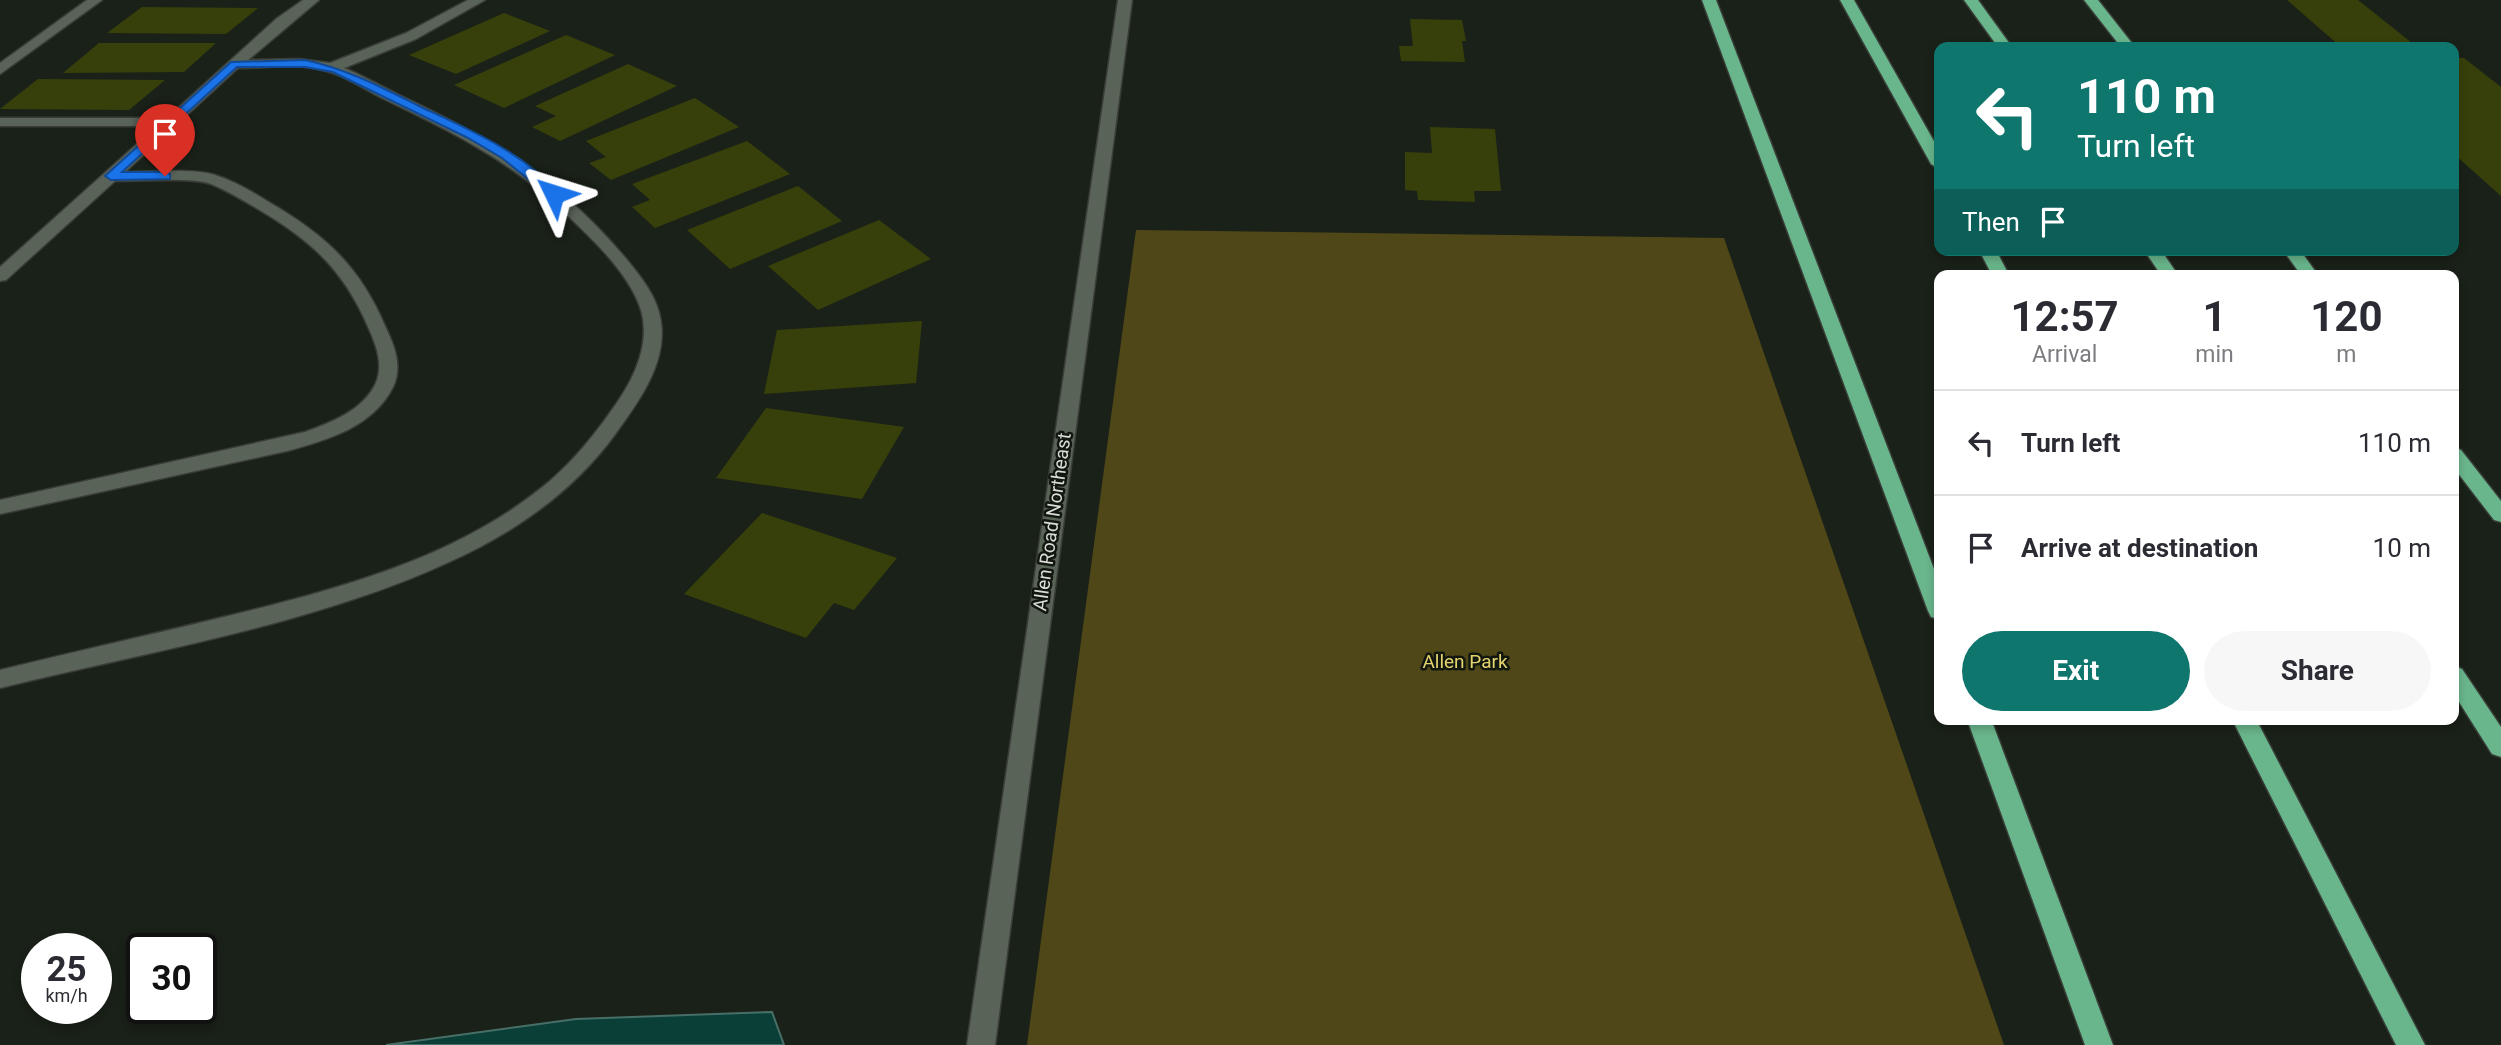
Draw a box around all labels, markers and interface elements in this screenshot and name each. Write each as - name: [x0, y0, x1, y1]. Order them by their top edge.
- text: 110 m: [2077, 68, 2216, 125]
- icon: left: [1962, 70, 2053, 161]
- pin: [135, 104, 195, 176]
- icon: arrive: [146, 115, 184, 153]
- text: Turn left: [2077, 127, 2195, 165]
- position arrow: [517, 157, 591, 231]
- icon: arrive: [2034, 203, 2072, 241]
- text: Then: [1962, 207, 2020, 237]
- text: 12:57: [2011, 292, 2119, 341]
- text: 1: [2202, 292, 2227, 341]
- text: 120: [2310, 292, 2383, 341]
- text: Arrival: [2032, 341, 2097, 368]
- text: min: [2195, 341, 2234, 368]
- text: m: [2336, 341, 2356, 368]
- icon: left: [1962, 424, 2000, 462]
- text: Turn left: [2021, 428, 2120, 458]
- text: 110 m: [2358, 428, 2431, 458]
- street label: Allen Road Northeast: [1028, 431, 1076, 613]
- icon: arrive: [1962, 529, 2000, 567]
- text: Arrive at destination: [2021, 533, 2258, 563]
- text: 10 m: [2373, 533, 2431, 563]
- button: Exit: [1962, 631, 2190, 711]
- button: Share: [2204, 631, 2431, 711]
- park label: Allen Park: [1422, 650, 1508, 673]
- speed limit sign: 30: [126, 933, 217, 1024]
- text: 25: [46, 949, 87, 990]
- text: km/h: [45, 985, 88, 1006]

